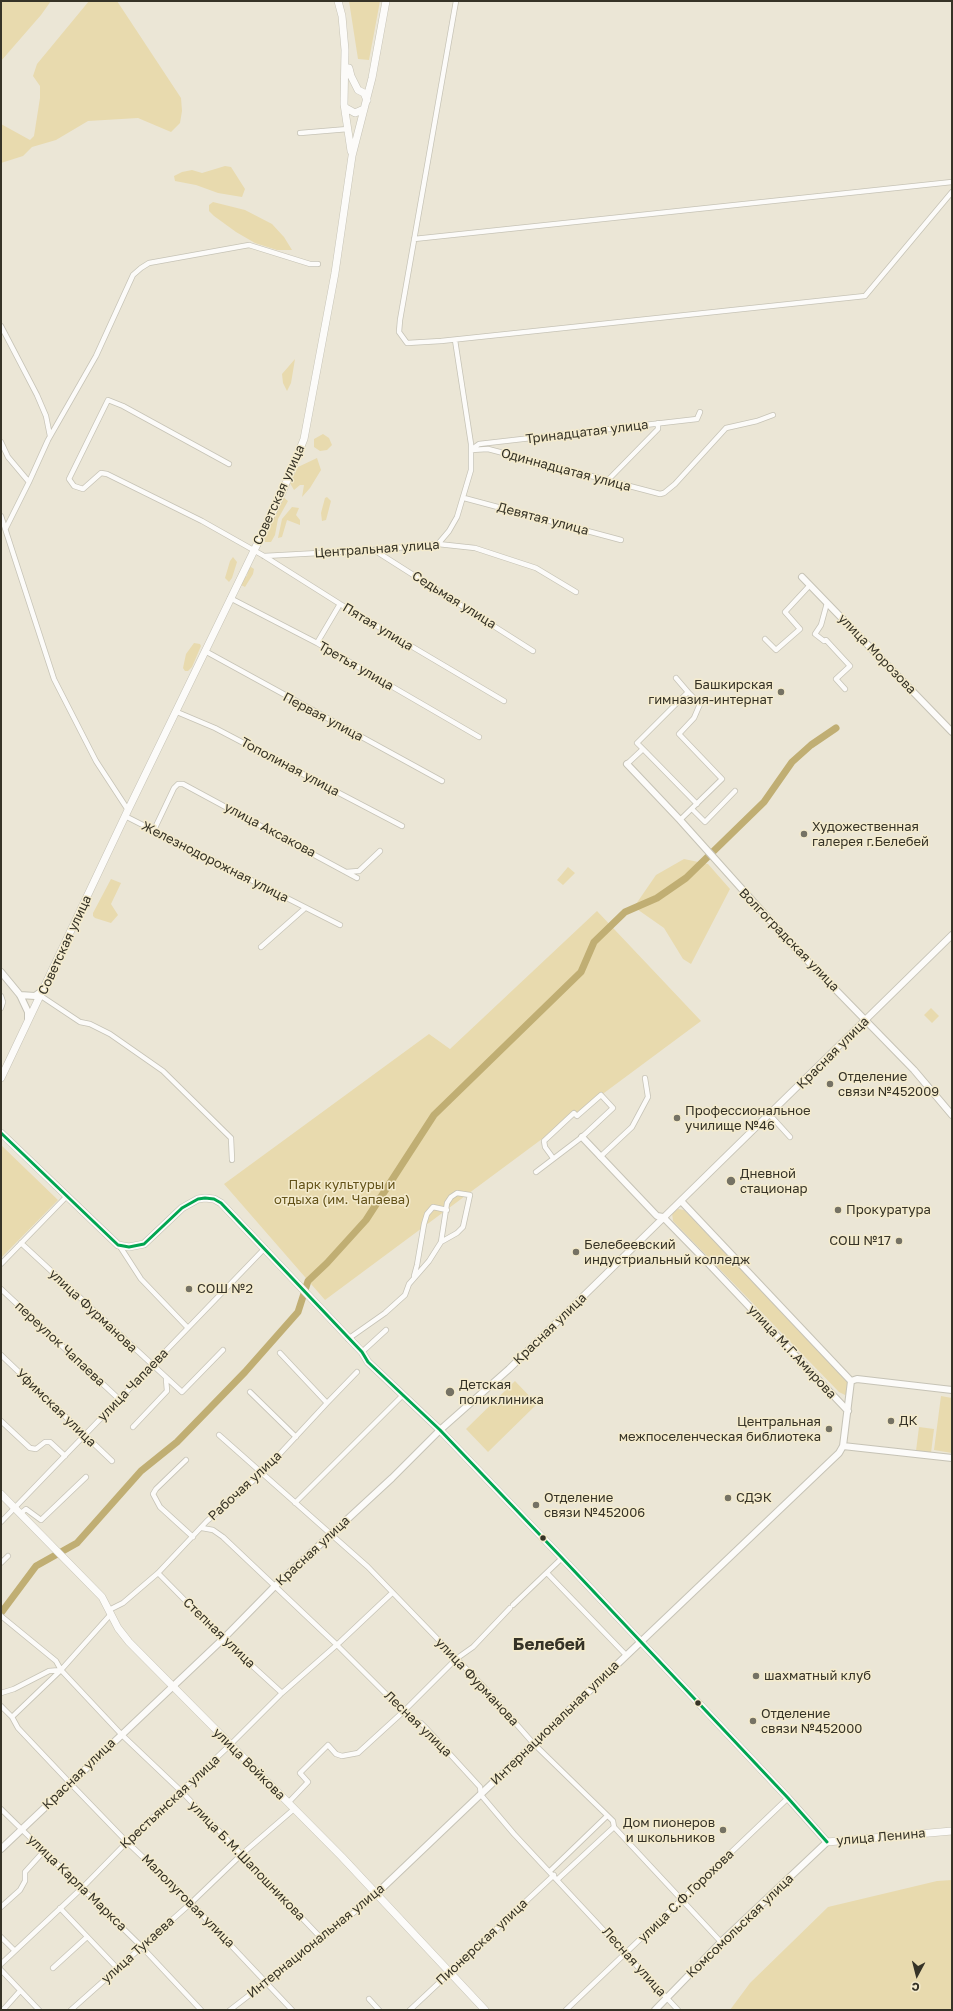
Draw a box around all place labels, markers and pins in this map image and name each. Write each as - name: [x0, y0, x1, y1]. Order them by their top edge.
- place label: Башкирская гимназия-интернат: [648, 677, 773, 708]
- marker: Башкирская гимназия-интернат: [776, 687, 786, 697]
- place label: Художественная галерея г.Белебей: [812, 819, 929, 850]
- marker: Художественная галерея г.Белебей: [799, 829, 809, 839]
- place label: Отделение связи №452009: [838, 1069, 939, 1100]
- marker: Отделение связи №452009: [825, 1079, 835, 1089]
- place label: Профессиональное училище №46: [685, 1103, 811, 1134]
- marker: Профессиональное училище №46: [672, 1113, 682, 1123]
- place label: Дневной стационар: [740, 1166, 808, 1197]
- marker: Дневной стационар: [725, 1175, 737, 1187]
- place label: Прокуратура: [846, 1202, 931, 1218]
- marker: Прокуратура: [833, 1205, 843, 1215]
- place label: СОШ №17: [829, 1233, 891, 1249]
- marker: СОШ №17: [894, 1236, 904, 1246]
- place label: Белебеевский индустриальный колледж: [584, 1237, 750, 1268]
- marker: Белебеевский индустриальный колледж: [571, 1247, 581, 1257]
- place label: СОШ №2: [197, 1281, 253, 1297]
- marker: СОШ №2: [184, 1284, 194, 1294]
- place label: Детская поликлиника: [459, 1377, 544, 1408]
- marker: Детская поликлиника: [444, 1386, 456, 1398]
- place label: ДК: [899, 1413, 918, 1429]
- place label: Центральная межпоселенческая библиотека: [619, 1414, 821, 1445]
- marker: ДК: [886, 1416, 896, 1426]
- marker: Центральная межпоселенческая библиотека: [824, 1424, 834, 1434]
- place label: Отделение связи №452006: [544, 1490, 645, 1521]
- place label: СДЭК: [736, 1490, 772, 1506]
- marker: СДЭК: [723, 1493, 733, 1503]
- marker: Отделение связи №452006: [531, 1500, 541, 1510]
- unlabelled marker: [538, 1533, 548, 1543]
- place label: шахматный клуб: [764, 1668, 871, 1684]
- marker: шахматный клуб: [751, 1671, 761, 1681]
- unlabelled marker: [693, 1698, 703, 1708]
- place label: Отделение связи №452000: [761, 1706, 862, 1737]
- marker: Отделение связи №452000: [748, 1716, 758, 1726]
- place label: Дом пионеров и школьников: [623, 1815, 715, 1846]
- marker: Дом пионеров и школьников: [718, 1825, 728, 1835]

